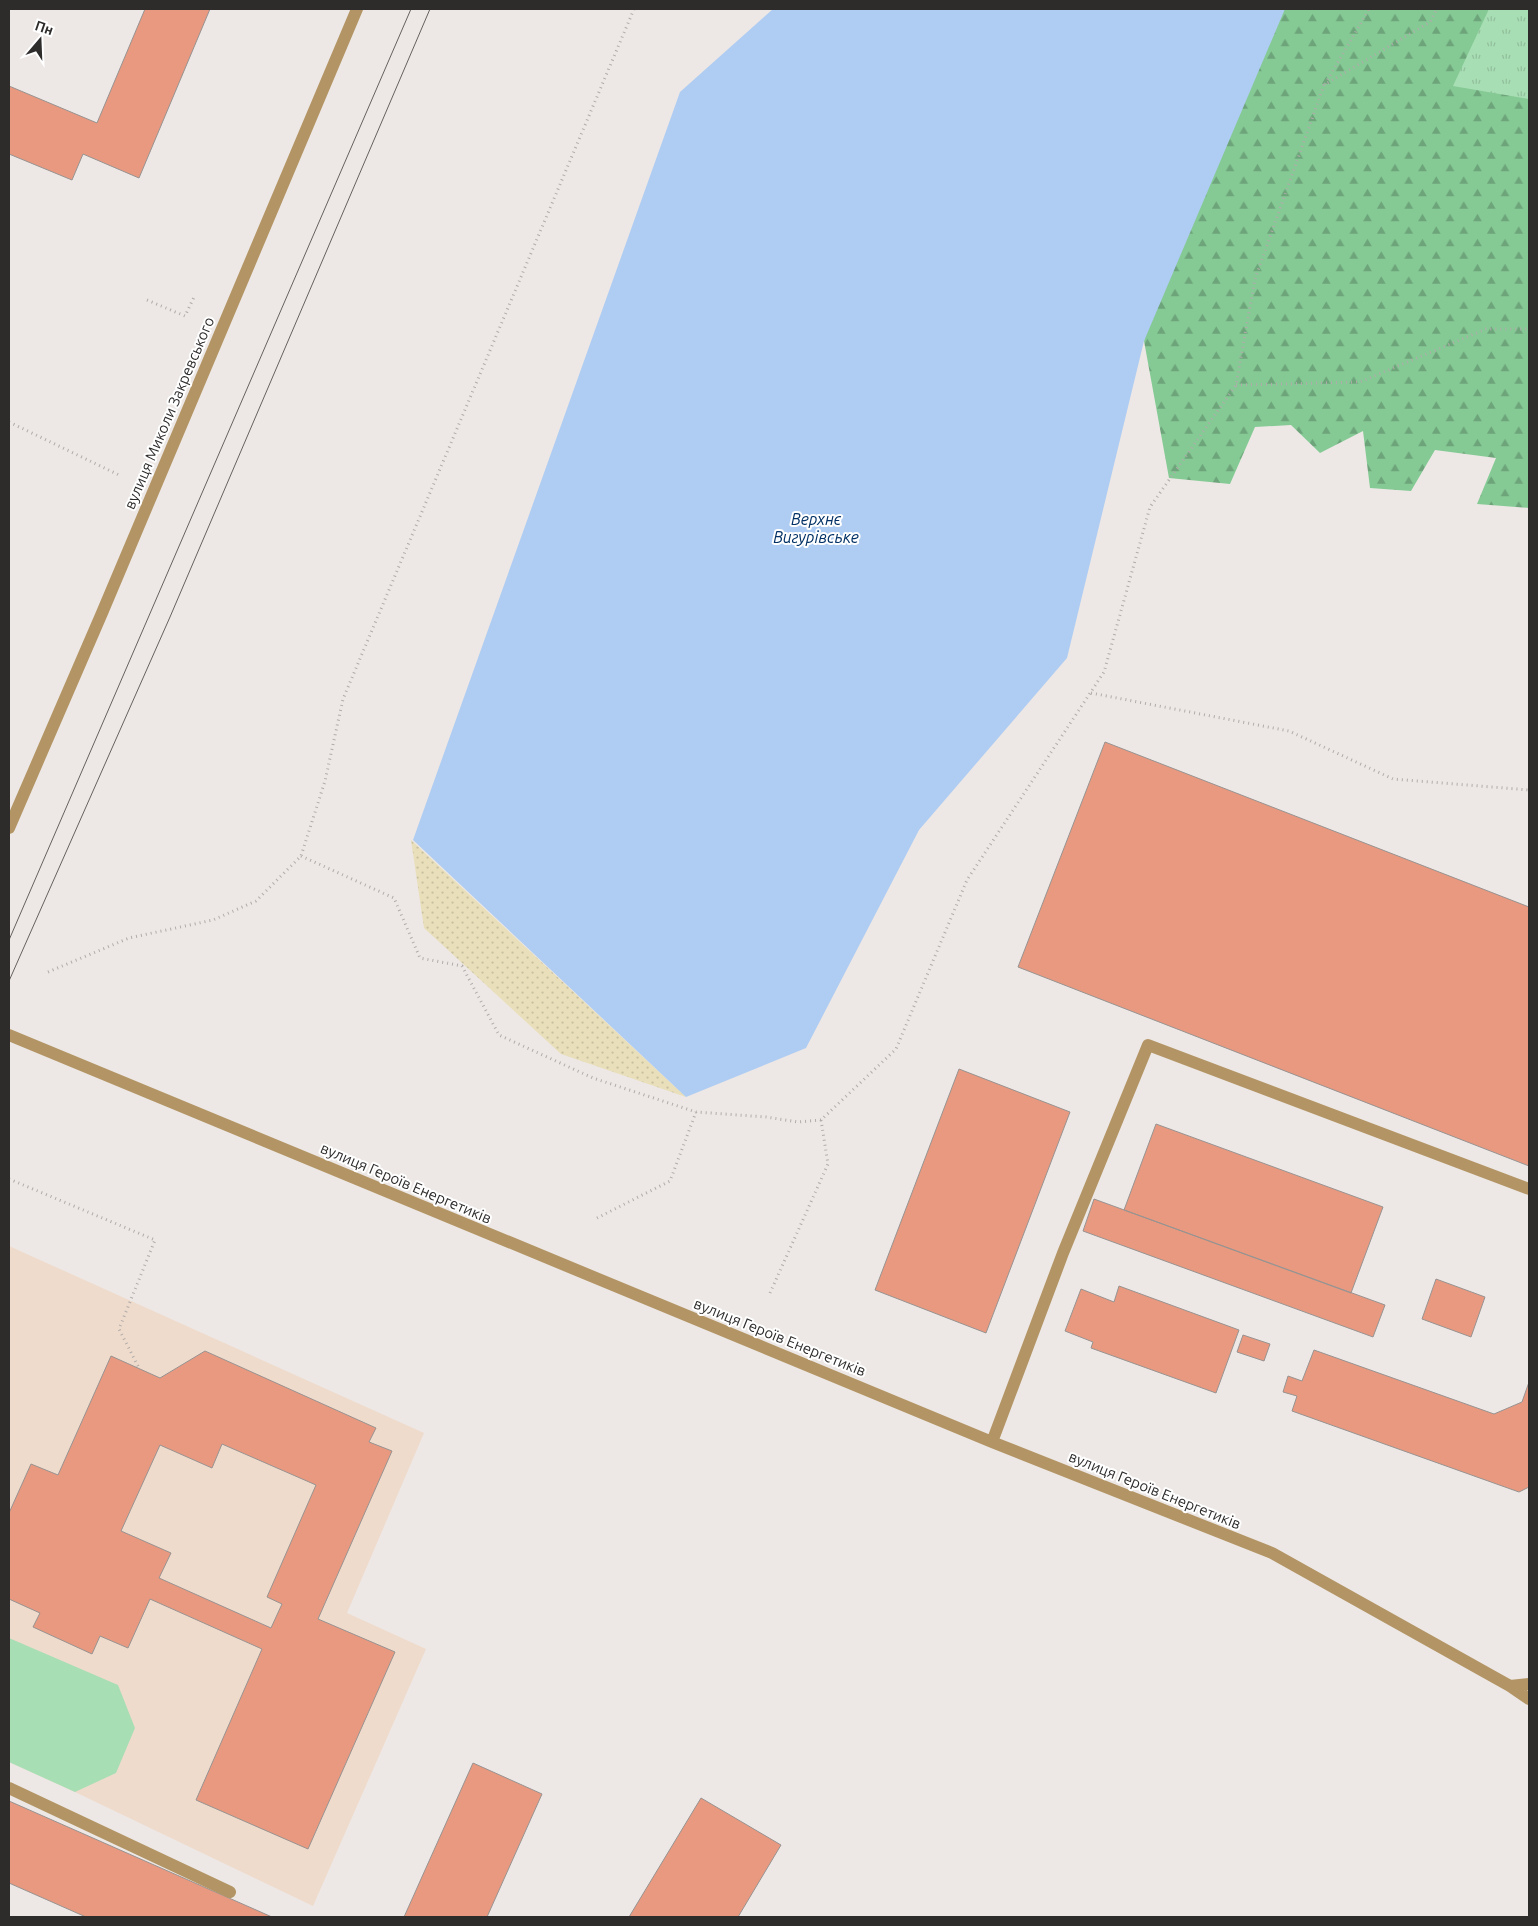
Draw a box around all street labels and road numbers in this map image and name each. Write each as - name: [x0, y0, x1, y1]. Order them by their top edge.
- street label: вулиця Миколи Закревського: [121, 314, 217, 512]
- street label: вулиця Героїв Енергетиків: [318, 1139, 494, 1227]
- street label: вулиця Героїв Енергетиків: [691, 1295, 869, 1379]
- street label: вулиця Героїв Енергетиків: [1066, 1448, 1244, 1532]

